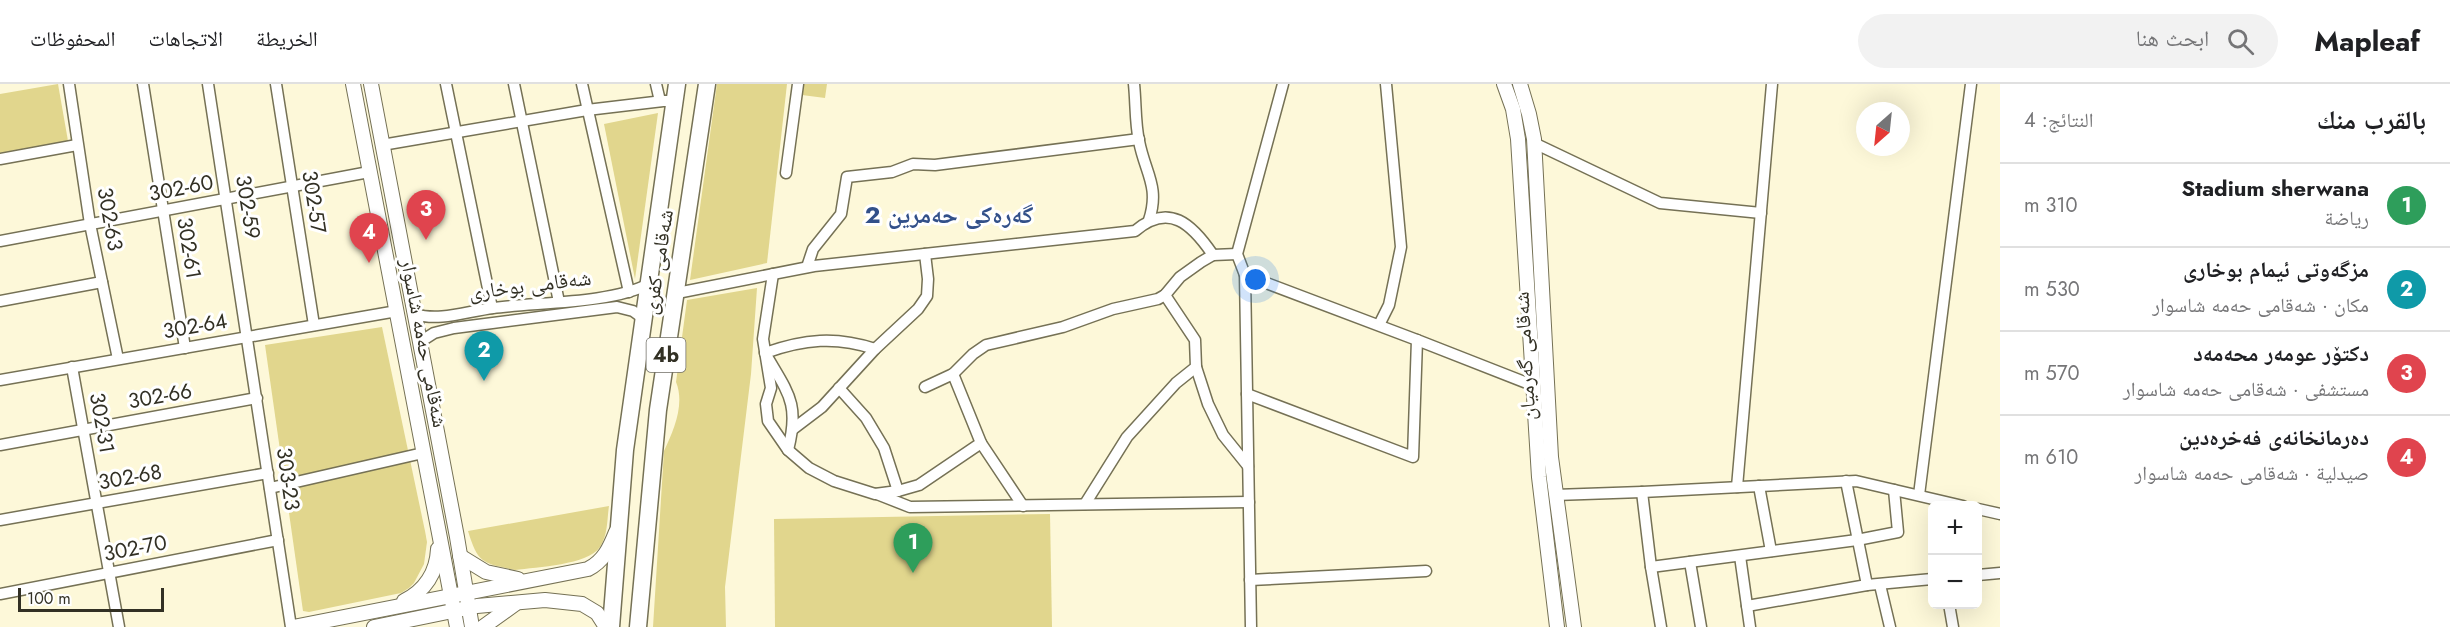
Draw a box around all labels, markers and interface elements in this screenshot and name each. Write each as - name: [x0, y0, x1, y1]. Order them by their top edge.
- search box: [1858, 14, 2278, 68]
- text: Mapleaf: [2314, 21, 2420, 62]
- text: ابحث هنا: [2136, 22, 2209, 54]
- text: المحفوظات: [30, 24, 115, 54]
- text: الاتجاهات: [148, 24, 223, 54]
- text: الخريطة: [256, 24, 318, 54]
- icon: search: [2224, 25, 2257, 58]
- text: بالقرب منك: [2317, 101, 2426, 139]
- north arrow: [1856, 102, 1910, 156]
- text: النتائج: 4: [2024, 106, 2094, 135]
- street label: 302-60: [146, 167, 216, 209]
- street label: 302-57: [294, 168, 334, 236]
- text: Stadium sherwana: [2181, 172, 2369, 204]
- street label: 302-59: [228, 173, 268, 241]
- street label: 302-63: [90, 185, 130, 253]
- pin: 3: [406, 190, 446, 240]
- text: 310 m: [2024, 191, 2078, 220]
- text: 1: [2401, 191, 2412, 220]
- district label: گەرەکی حەمرین 2: [865, 197, 1034, 232]
- text: رياضة: [2325, 204, 2369, 233]
- street label: شەقامی کفری: [635, 207, 681, 317]
- pin: 4: [350, 214, 388, 263]
- street label: 302-61: [169, 215, 209, 281]
- text: مزگەوتی ئیمام بوخاری: [2183, 253, 2369, 285]
- street label: شەقامی حەمە شاسوار: [393, 255, 455, 430]
- street label: شەقامی بوخاری: [467, 263, 593, 307]
- your location: [1241, 265, 1270, 294]
- text: 530 m: [2024, 275, 2080, 304]
- text: 2: [2400, 275, 2413, 304]
- street label: شەقامی گەرمیان: [1507, 291, 1543, 421]
- text: مكان · شەقامی حەمە شاسوار: [2152, 291, 2369, 320]
- street label: 302-64: [161, 306, 229, 346]
- pin: 2: [464, 332, 504, 381]
- text: دکتۆر عومەر محەمەد: [2193, 337, 2369, 369]
- road number: 4b: [646, 338, 686, 372]
- text: 570 m: [2024, 359, 2079, 388]
- text: 3: [2400, 359, 2413, 388]
- text: مستشفى · شەقامی حەمە شاسوار: [2123, 375, 2369, 404]
- street label: 302-66: [126, 376, 194, 416]
- street label: 302-31: [82, 390, 122, 456]
- text: دەرمانخانەی فەخرەدین: [2179, 421, 2369, 453]
- text: 610 m: [2024, 443, 2078, 472]
- text: 4: [2400, 443, 2413, 472]
- street label: 303-23: [269, 446, 307, 512]
- street label: 302-68: [96, 457, 164, 497]
- text: صيدلية · شەقامی حەمە شاسوار: [2134, 459, 2369, 488]
- map controls: [1928, 501, 1982, 609]
- button: +: [1928, 501, 1982, 555]
- pin: 1: [894, 524, 932, 573]
- street label: 302-70: [101, 527, 169, 569]
- button: −: [1928, 555, 1982, 609]
- scale bar: [18, 585, 164, 612]
- text: 100 m: [27, 587, 71, 610]

